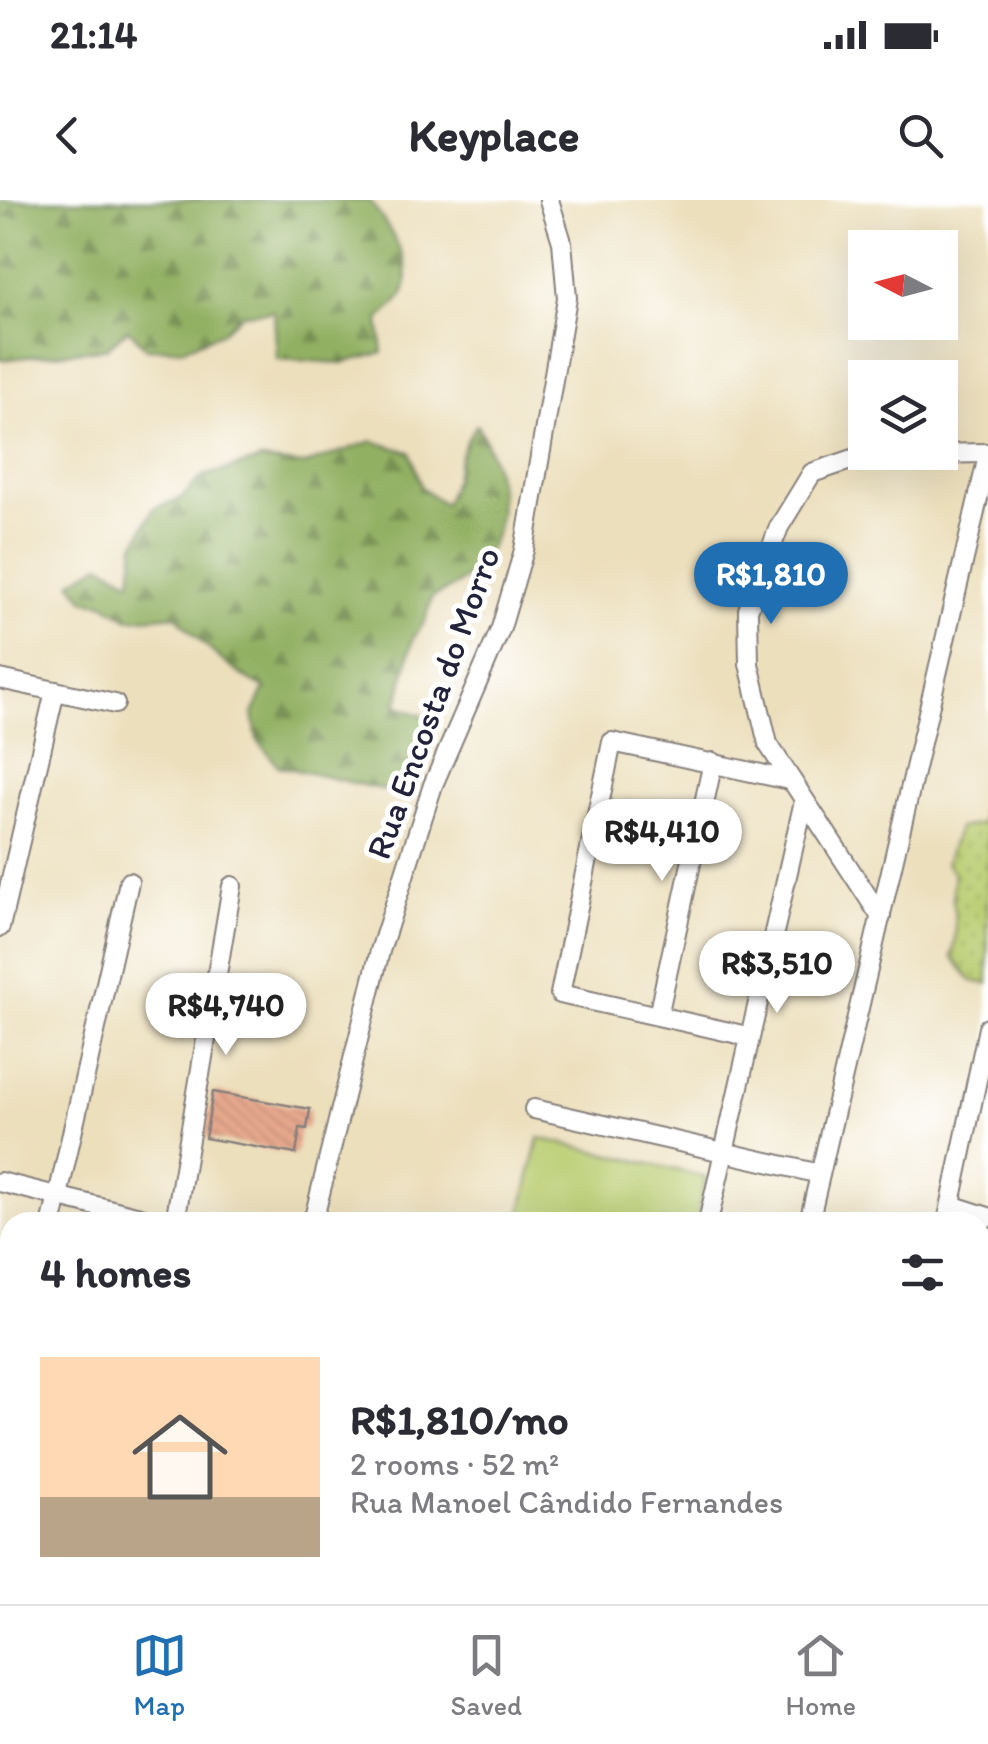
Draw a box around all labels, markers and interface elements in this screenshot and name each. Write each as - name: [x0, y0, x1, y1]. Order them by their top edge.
- text: 21:14: [50, 12, 137, 58]
- icon: back: [40, 108, 95, 163]
- text: Keyplace: [409, 108, 579, 162]
- icon: search: [893, 108, 948, 163]
- north arrow: [848, 230, 958, 340]
- map controls: [848, 230, 958, 470]
- button: layers: [848, 360, 958, 470]
- street label: Rua Encosta do Morro: [357, 541, 509, 865]
- pin: R$1,810: [679, 542, 863, 627]
- text: R$1,810: [716, 555, 826, 593]
- pin: R$4,410: [570, 799, 754, 884]
- text: R$4,410: [604, 812, 720, 850]
- pin: R$3,510: [685, 931, 869, 1016]
- text: R$3,510: [721, 944, 833, 982]
- pin: R$4,740: [134, 973, 318, 1058]
- text: R$4,740: [167, 986, 285, 1024]
- icon: filters: [895, 1245, 950, 1300]
- text: 4 homes: [40, 1247, 191, 1298]
- text: R$1,810/mo: [350, 1394, 569, 1445]
- icon: home: [120, 1397, 240, 1517]
- text: 2 rooms · 52 m²: [350, 1445, 559, 1483]
- text: Rua Manoel Cândido Fernandes: [350, 1483, 783, 1521]
- tab: Map: [132, 1628, 187, 1722]
- tab: Saved: [450, 1628, 522, 1722]
- tab: Home: [786, 1628, 856, 1722]

